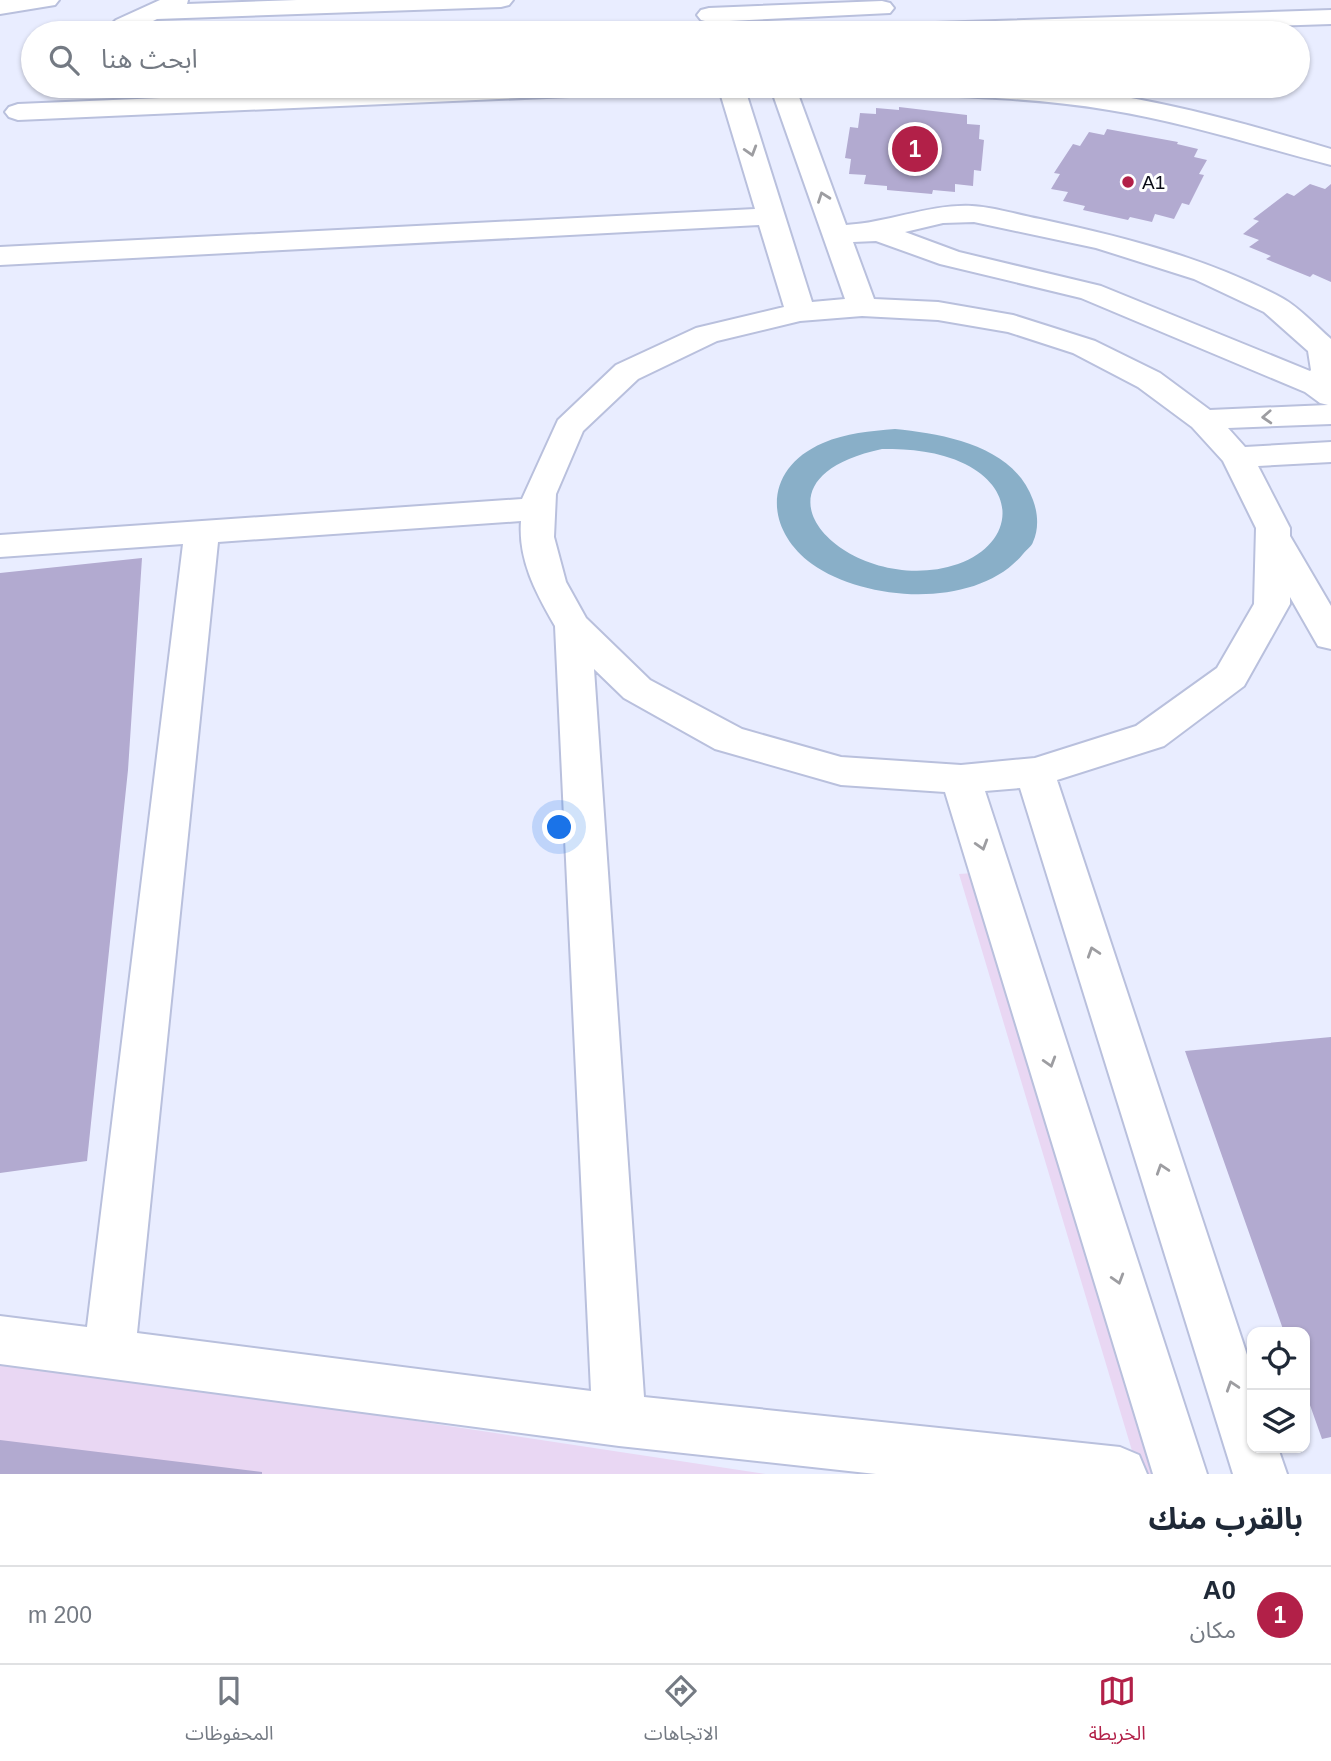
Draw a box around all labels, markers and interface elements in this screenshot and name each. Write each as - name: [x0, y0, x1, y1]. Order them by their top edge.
- search box: [21, 21, 1310, 98]
- icon: search: [45, 41, 83, 79]
- text: ابحث هنا: [101, 44, 198, 74]
- pin: 1: [892, 123, 938, 175]
- one-way arrow: [742, 145, 757, 157]
- place label: A1: [1142, 172, 1165, 193]
- marker: A1: [1120, 174, 1136, 190]
- one-way arrow: [817, 191, 831, 203]
- one-way arrow: [1261, 409, 1272, 424]
- your location: [542, 810, 576, 844]
- one-way arrow: [973, 838, 988, 850]
- one-way arrow: [1087, 947, 1101, 959]
- one-way arrow: [1042, 1055, 1056, 1067]
- one-way arrow: [1156, 1163, 1170, 1176]
- one-way arrow: [1110, 1272, 1125, 1284]
- map controls: [1247, 1327, 1310, 1453]
- button: locate: [1247, 1327, 1310, 1390]
- one-way arrow: [1225, 1380, 1240, 1392]
- button: layers: [1247, 1390, 1310, 1453]
- text: بالقرب منك: [1148, 1502, 1303, 1535]
- text: A0: [1203, 1575, 1236, 1605]
- text: 200 m: [28, 1602, 92, 1628]
- text: 1: [1274, 1602, 1286, 1628]
- text: مكان: [1190, 1617, 1236, 1643]
- tab: المحفوظات: [185, 1672, 274, 1754]
- tab: الاتجاهات: [644, 1672, 718, 1754]
- tab: الخريطة: [1089, 1672, 1146, 1754]

